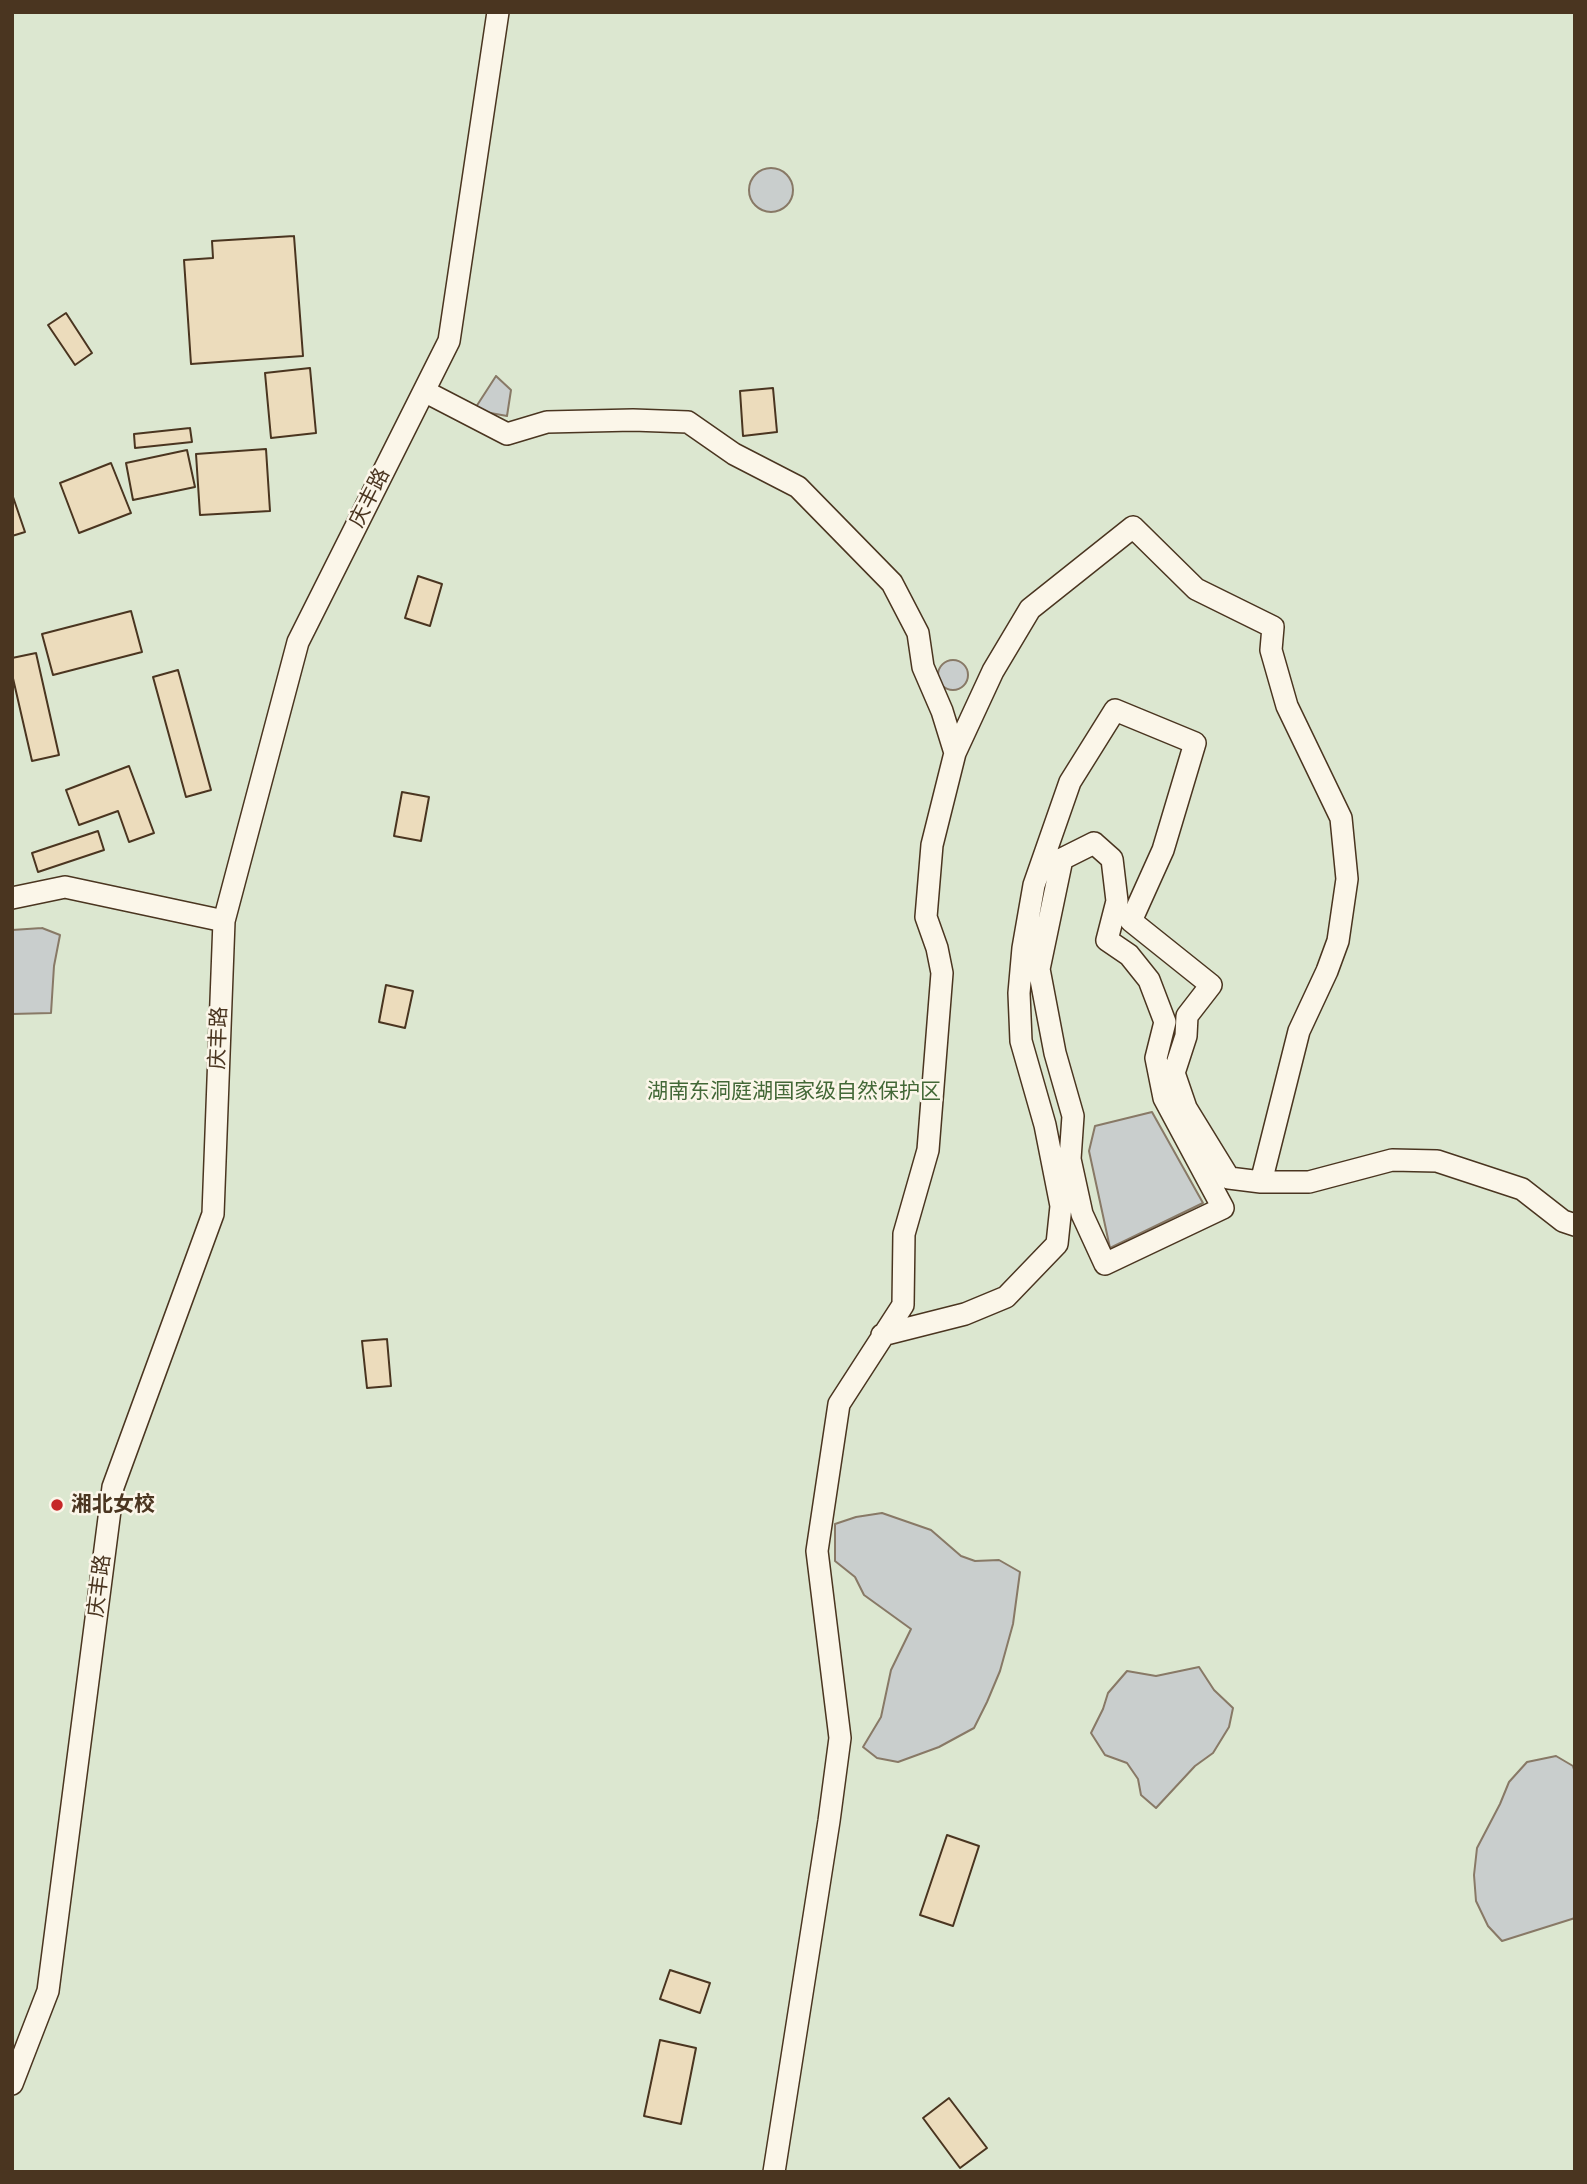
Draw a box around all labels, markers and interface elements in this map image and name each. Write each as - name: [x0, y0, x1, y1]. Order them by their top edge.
- street label: 庆丰路: [344, 464, 396, 532]
- street label: 庆丰路: [205, 1006, 233, 1070]
- park label: 湖南东洞庭湖国家级自然保护区: [647, 1079, 941, 1105]
- place label: 湘北女校: [71, 1492, 155, 1518]
- marker: 湘北女校: [49, 1497, 65, 1513]
- street label: 庆丰路: [84, 1553, 116, 1619]

